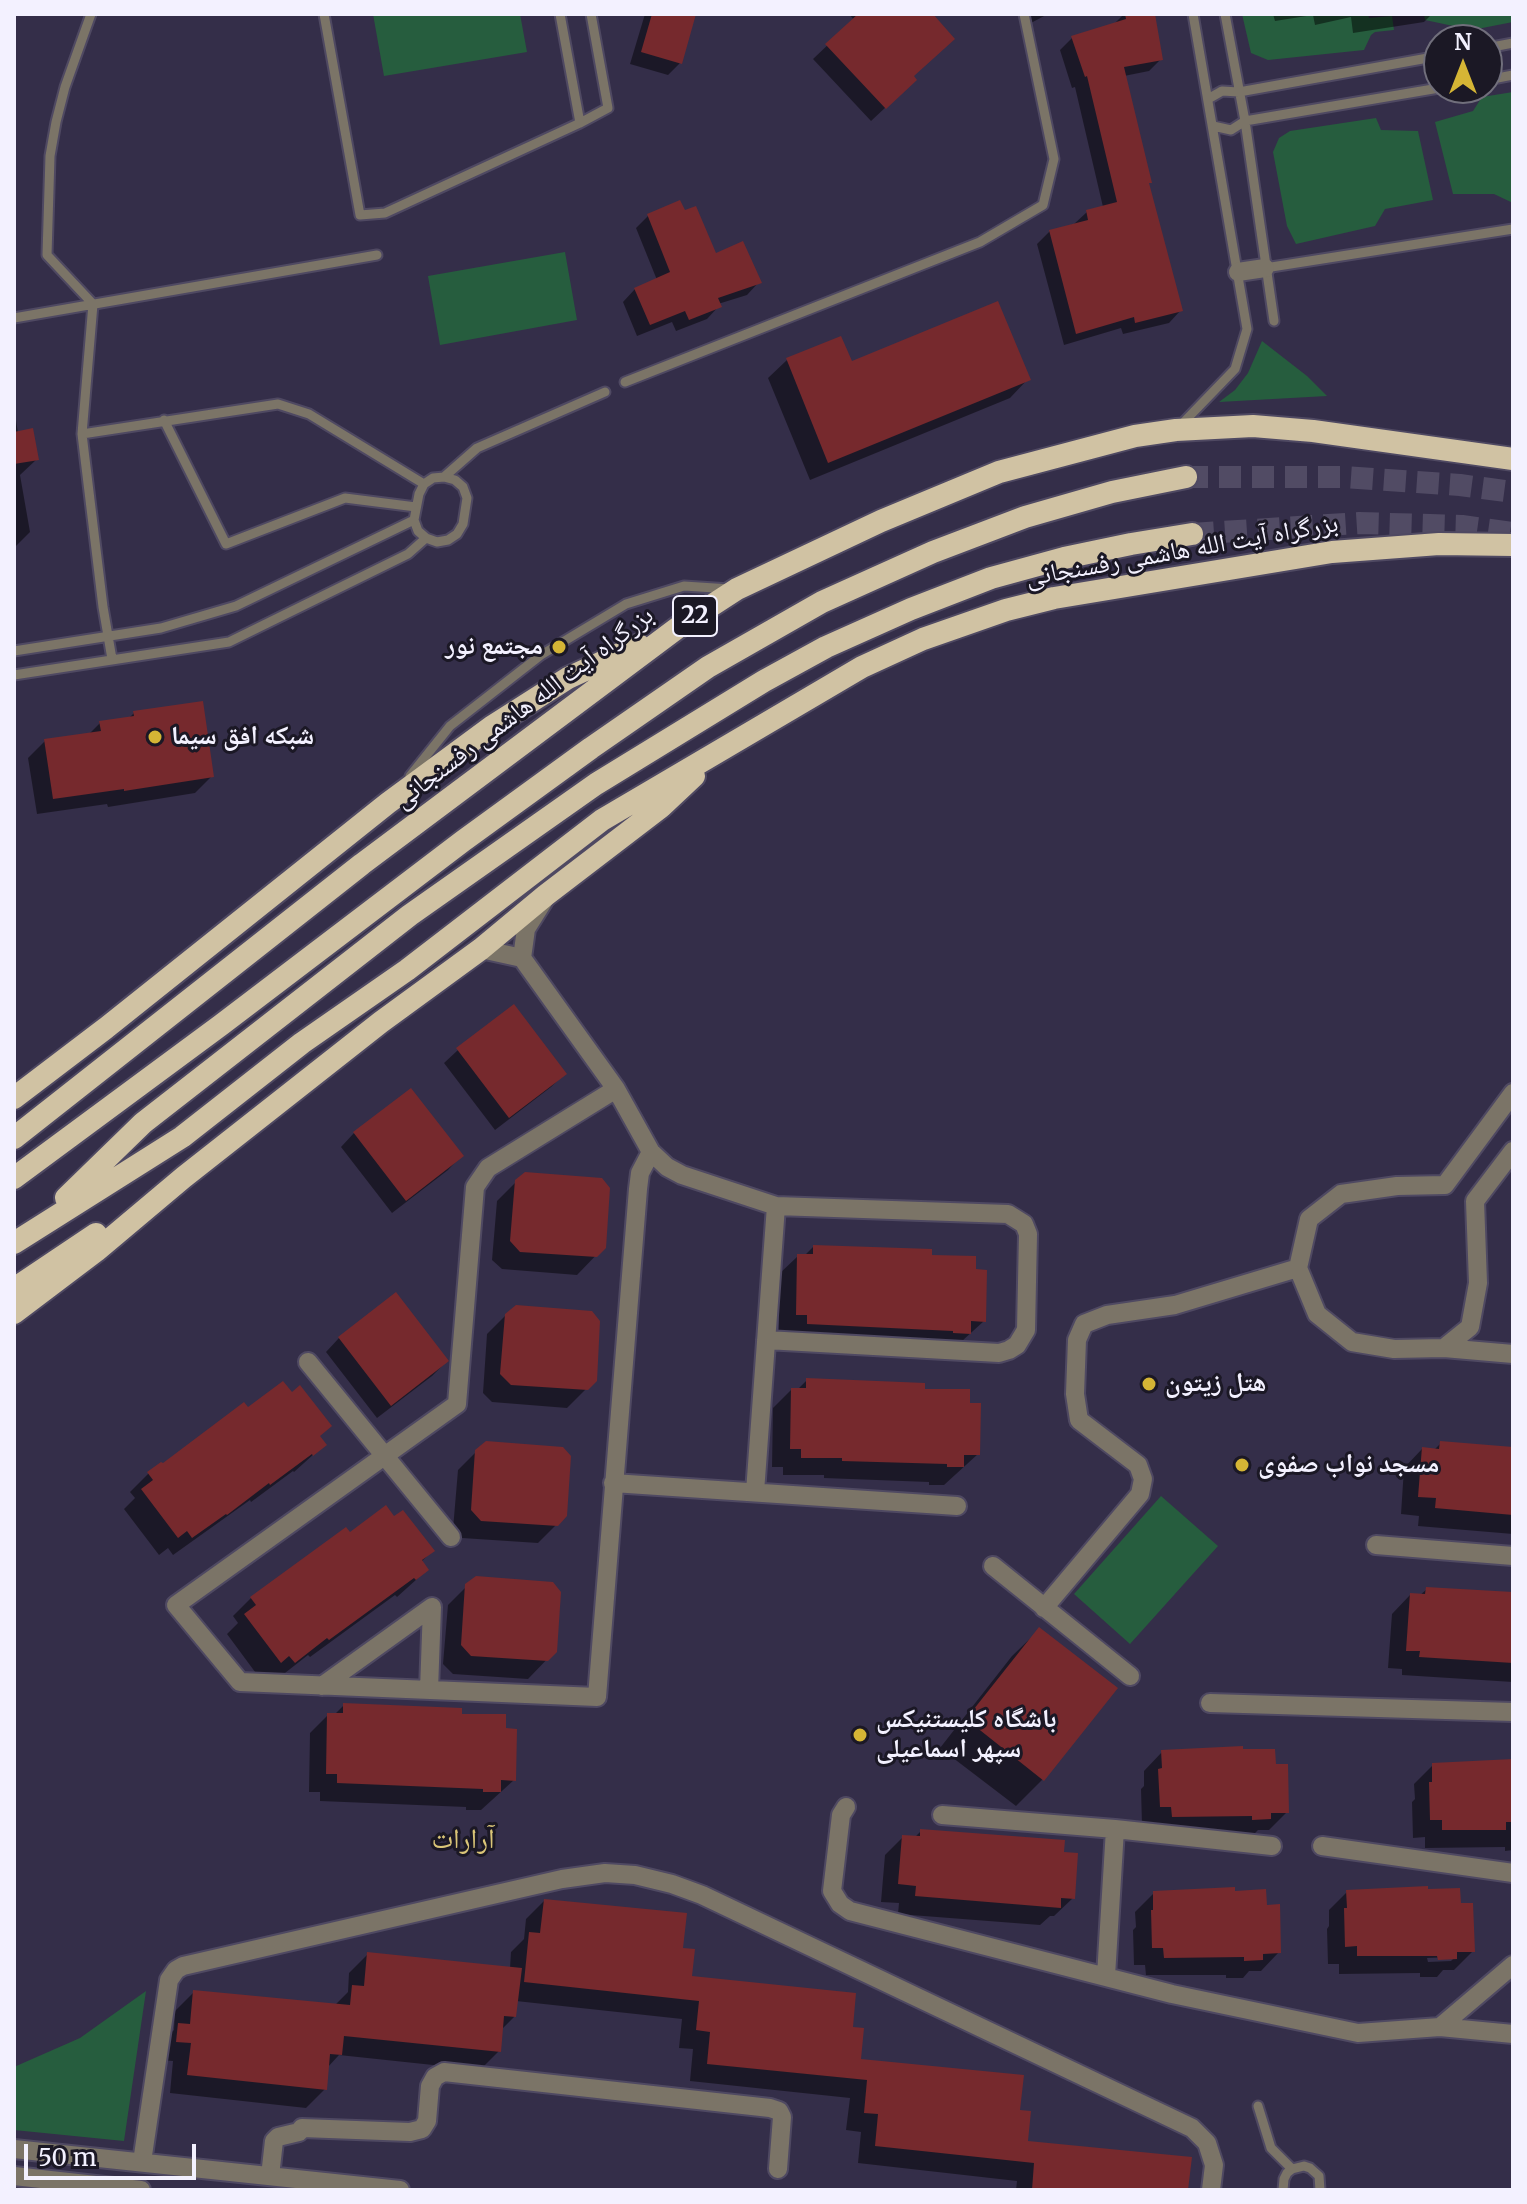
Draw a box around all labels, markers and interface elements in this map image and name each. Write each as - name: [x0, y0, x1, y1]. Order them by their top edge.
- north arrow: [1423, 24, 1503, 104]
- text: N: [1454, 28, 1472, 56]
- street label: بزرگراه آیت الله هاشمی رفسنجانی: [1023, 508, 1341, 594]
- road number: 22: [673, 596, 717, 636]
- street label: بزرگراه آیت الله هاشمی رفسنجانی: [388, 600, 660, 816]
- place label: مجتمع نور: [445, 631, 543, 663]
- marker: مجتمع نور: [550, 638, 568, 656]
- place label: شبکه افق سیما: [171, 721, 314, 753]
- marker: شبکه افق سیما: [146, 728, 164, 746]
- place label: هتل زیتون: [1165, 1368, 1266, 1400]
- marker: هتل زیتون: [1140, 1375, 1158, 1393]
- place label: مسجد نواب صفوی: [1258, 1449, 1439, 1481]
- marker: مسجد نواب صفوی: [1233, 1456, 1251, 1474]
- place label: باشگاه کلیستنیکس سپهر اسماعیلی: [876, 1704, 1057, 1766]
- marker: باشگاه کلیستنیکس سپهر اسماعیلی: [851, 1726, 869, 1744]
- district label: آرارات: [431, 1823, 495, 1857]
- scale bar: [28, 2128, 200, 2178]
- text: 50 m: [38, 2142, 97, 2173]

